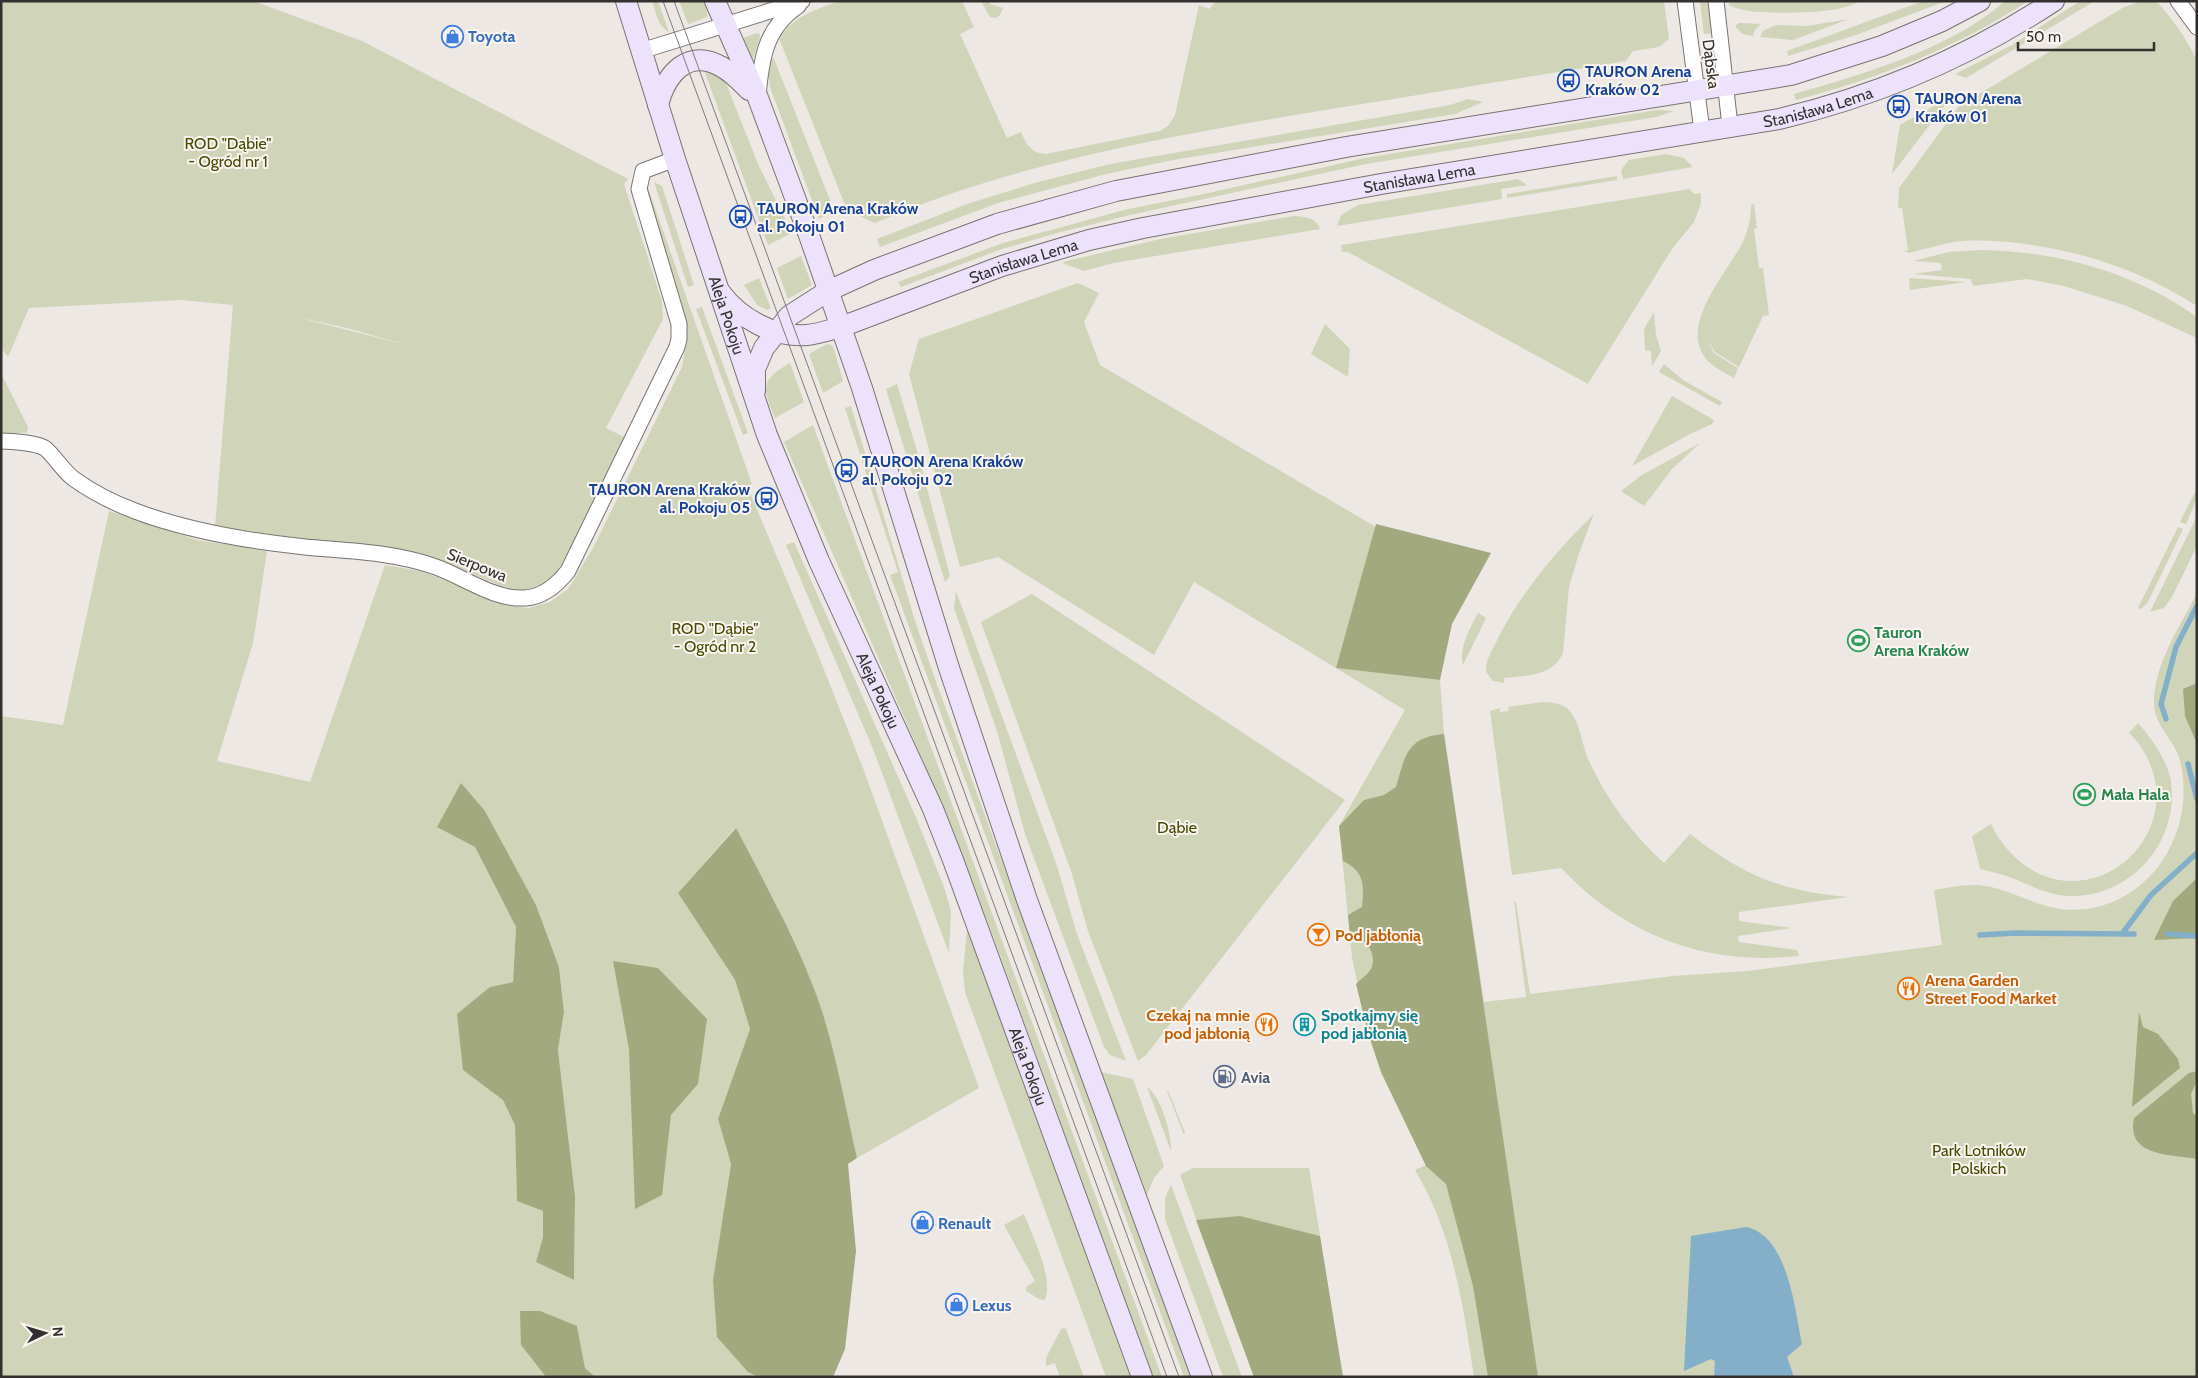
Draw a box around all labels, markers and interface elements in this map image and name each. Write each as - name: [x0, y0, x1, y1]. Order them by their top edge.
- scale bar: [2018, 20, 2154, 52]
- shop icon: Toyota: [440, 24, 464, 48]
- place label: Toyota: [468, 27, 516, 46]
- text: 50 m: [2026, 28, 2061, 46]
- street label: Dąbska: [1699, 38, 1723, 90]
- place label: TAURON Arena Kraków 02: [1585, 62, 1692, 99]
- bus stop icon: TAURON Arena Kraków 02: [1557, 68, 1581, 92]
- street label: Stanisława Lema: [1762, 83, 1875, 131]
- place label: TAURON Arena Kraków 01: [1915, 89, 2022, 126]
- bus stop icon: TAURON Arena Kraków 01: [1887, 95, 1911, 119]
- park label: ROD "Dąbie" - Ogród nr 1: [184, 134, 272, 171]
- street label: Stanisława Lema: [1362, 159, 1477, 197]
- place label: TAURON Arena Kraków al. Pokoju 01: [757, 199, 919, 236]
- bus stop icon: TAURON Arena Kraków al. Pokoju 01: [729, 205, 753, 229]
- street label: Stanisława Lema: [966, 234, 1080, 287]
- street label: Aleja Pokoju: [705, 273, 749, 357]
- place label: TAURON Arena Kraków al. Pokoju 02: [862, 452, 1024, 489]
- bus stop icon: TAURON Arena Kraków al. Pokoju 02: [834, 458, 858, 482]
- place label: TAURON Arena Kraków al. Pokoju 05: [589, 480, 750, 517]
- bus stop icon: TAURON Arena Kraków al. Pokoju 05: [754, 486, 778, 510]
- street label: Sierpowa: [444, 544, 510, 586]
- park label: ROD "Dąbie" - Ogród nr 2: [671, 619, 759, 656]
- place label: Tauron Arena Kraków: [1874, 623, 1969, 660]
- sports icon: Tauron Arena Kraków: [1846, 629, 1870, 653]
- street label: Aleja Pokoju: [853, 649, 904, 731]
- sports icon: Mała Hala: [2073, 782, 2097, 806]
- place label: Mała Hala: [2101, 785, 2170, 804]
- park label: Dąbie: [1157, 818, 1197, 837]
- bar icon: Pod jabłonią: [1307, 923, 1331, 947]
- place label: Pod jabłonią: [1335, 926, 1422, 945]
- place label: Arena Garden Street Food Market: [1925, 971, 2057, 1008]
- restaurant icon: Arena Garden Street Food Market: [1897, 977, 1921, 1001]
- place label: Czekaj na mnie pod jabłonią: [1146, 1006, 1251, 1043]
- place label: Spotkajmy się pod jabłonią: [1321, 1006, 1419, 1043]
- restaurant icon: Czekaj na mnie pod jabłonią: [1254, 1012, 1278, 1036]
- building icon: Spotkajmy się pod jabłonią: [1293, 1012, 1317, 1036]
- street label: Aleja Pokoju: [1005, 1025, 1051, 1108]
- fuel station icon: Avia: [1213, 1065, 1237, 1089]
- place label: Avia: [1241, 1068, 1270, 1087]
- park label: Park Lotników Polskich: [1932, 1141, 2026, 1178]
- shop icon: Renault: [910, 1211, 934, 1235]
- place label: Renault: [938, 1214, 992, 1233]
- shop icon: Lexus: [944, 1293, 968, 1317]
- place label: Lexus: [972, 1296, 1012, 1315]
- north arrow: [20, 1308, 70, 1358]
- text: N: [49, 1326, 67, 1338]

